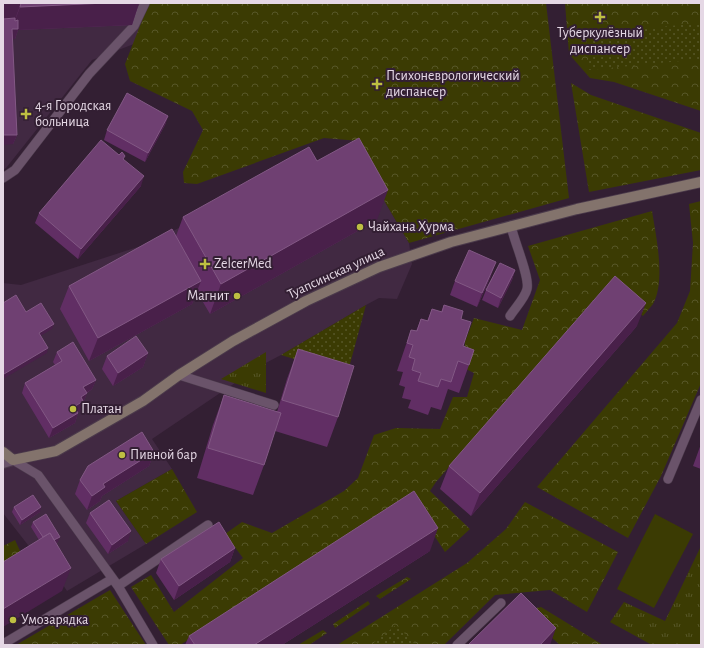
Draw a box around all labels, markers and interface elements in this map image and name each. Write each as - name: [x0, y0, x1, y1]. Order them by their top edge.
- marker: Туберкулёзный диспансер: [594, 11, 606, 23]
- place label: Туберкулёзный диспансер: [557, 26, 643, 56]
- place label: Психоневрологический диспансер: [386, 69, 520, 99]
- marker: Психоневрологический диспансер: [371, 78, 383, 90]
- place label: 4-я Городская больница: [35, 99, 111, 129]
- marker: 4-я Городская больница: [20, 108, 32, 120]
- place label: Чайхана Хурма: [368, 220, 455, 234]
- marker: Чайхана Хурма: [355, 222, 365, 232]
- street label: Туапсинская улица: [285, 244, 387, 302]
- place label: ZelcerMed: [214, 257, 272, 271]
- marker: ZelcerMed: [199, 258, 211, 270]
- place label: Магнит: [187, 289, 230, 303]
- marker: Магнит: [232, 291, 242, 301]
- place label: Платан: [81, 402, 122, 416]
- marker: Платан: [68, 404, 78, 414]
- place label: Пивной бар: [130, 448, 197, 462]
- marker: Пивной бар: [117, 450, 127, 460]
- place label: Умозарядка: [21, 613, 89, 627]
- marker: Умозарядка: [8, 615, 18, 625]

